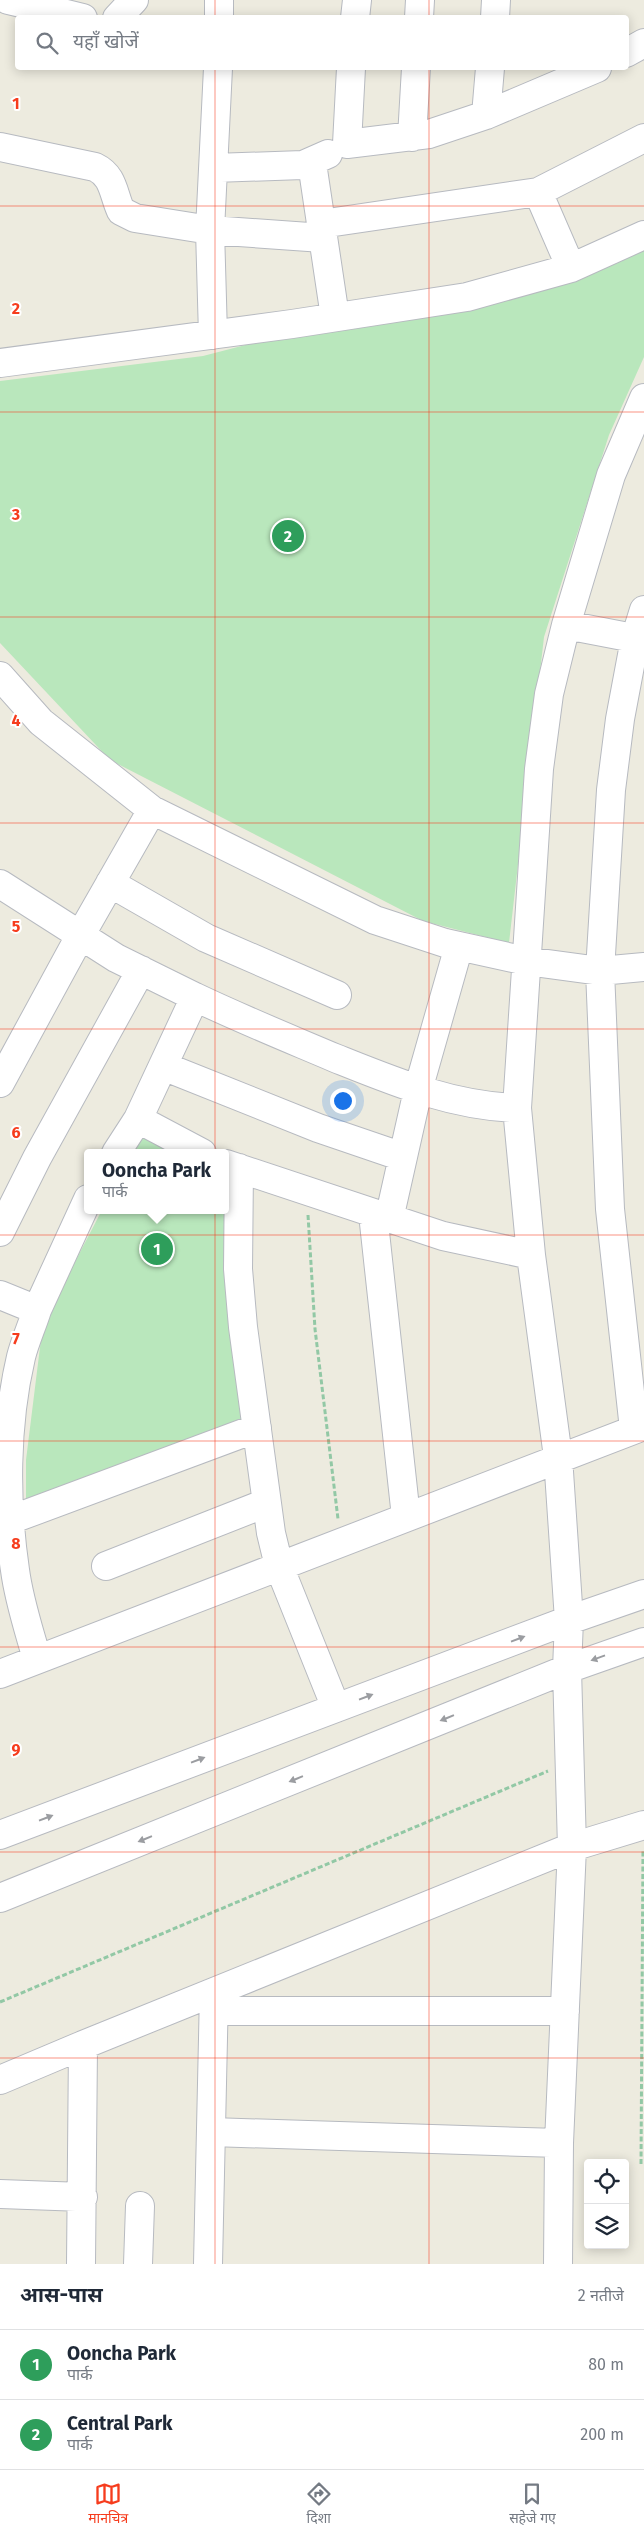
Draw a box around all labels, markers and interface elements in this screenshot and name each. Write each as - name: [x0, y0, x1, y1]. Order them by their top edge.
- search box: [15, 15, 629, 70]
- icon: search: [33, 29, 61, 57]
- text: यहाँ खोजें: [73, 30, 139, 53]
- text: 1: [12, 94, 20, 113]
- text: 2: [12, 299, 20, 318]
- text: 3: [11, 505, 20, 524]
- pin: 2: [272, 517, 304, 555]
- text: 4: [11, 711, 21, 730]
- text: 5: [12, 917, 21, 936]
- your location: [330, 1088, 356, 1114]
- text: 6: [11, 1123, 21, 1142]
- popup: [84, 1149, 229, 1214]
- text: Ooncha Park: [102, 1159, 211, 1182]
- text: पार्क: [102, 1182, 127, 1201]
- pin: 1: [141, 1230, 173, 1268]
- text: 7: [12, 1329, 20, 1348]
- text: 8: [11, 1534, 21, 1553]
- one-way arrow: [511, 1635, 526, 1643]
- one-way arrow: [590, 1654, 605, 1662]
- one-way arrow: [359, 1693, 374, 1701]
- one-way arrow: [439, 1714, 454, 1722]
- text: 9: [12, 1740, 21, 1759]
- one-way arrow: [190, 1756, 205, 1764]
- one-way arrow: [289, 1775, 303, 1783]
- one-way arrow: [38, 1814, 53, 1821]
- one-way arrow: [138, 1836, 153, 1844]
- map controls: [584, 2159, 629, 2249]
- button: locate: [584, 2159, 629, 2204]
- button: layers: [584, 2204, 629, 2249]
- text: आस-पास: [20, 2282, 103, 2308]
- text: 2 नतीजे: [578, 2286, 624, 2305]
- text: Ooncha Park: [67, 2342, 176, 2365]
- text: 1: [32, 2355, 40, 2374]
- text: 80 m: [588, 2355, 624, 2374]
- text: पार्क: [67, 2365, 93, 2384]
- text: Central Park: [67, 2412, 173, 2435]
- text: 2: [32, 2425, 40, 2444]
- text: 200 m: [580, 2425, 624, 2444]
- text: पार्क: [67, 2435, 93, 2454]
- tab: मानचित्र: [88, 2480, 128, 2529]
- tab: दिशा: [305, 2480, 333, 2529]
- tab: सहेजे गए: [509, 2480, 556, 2529]

